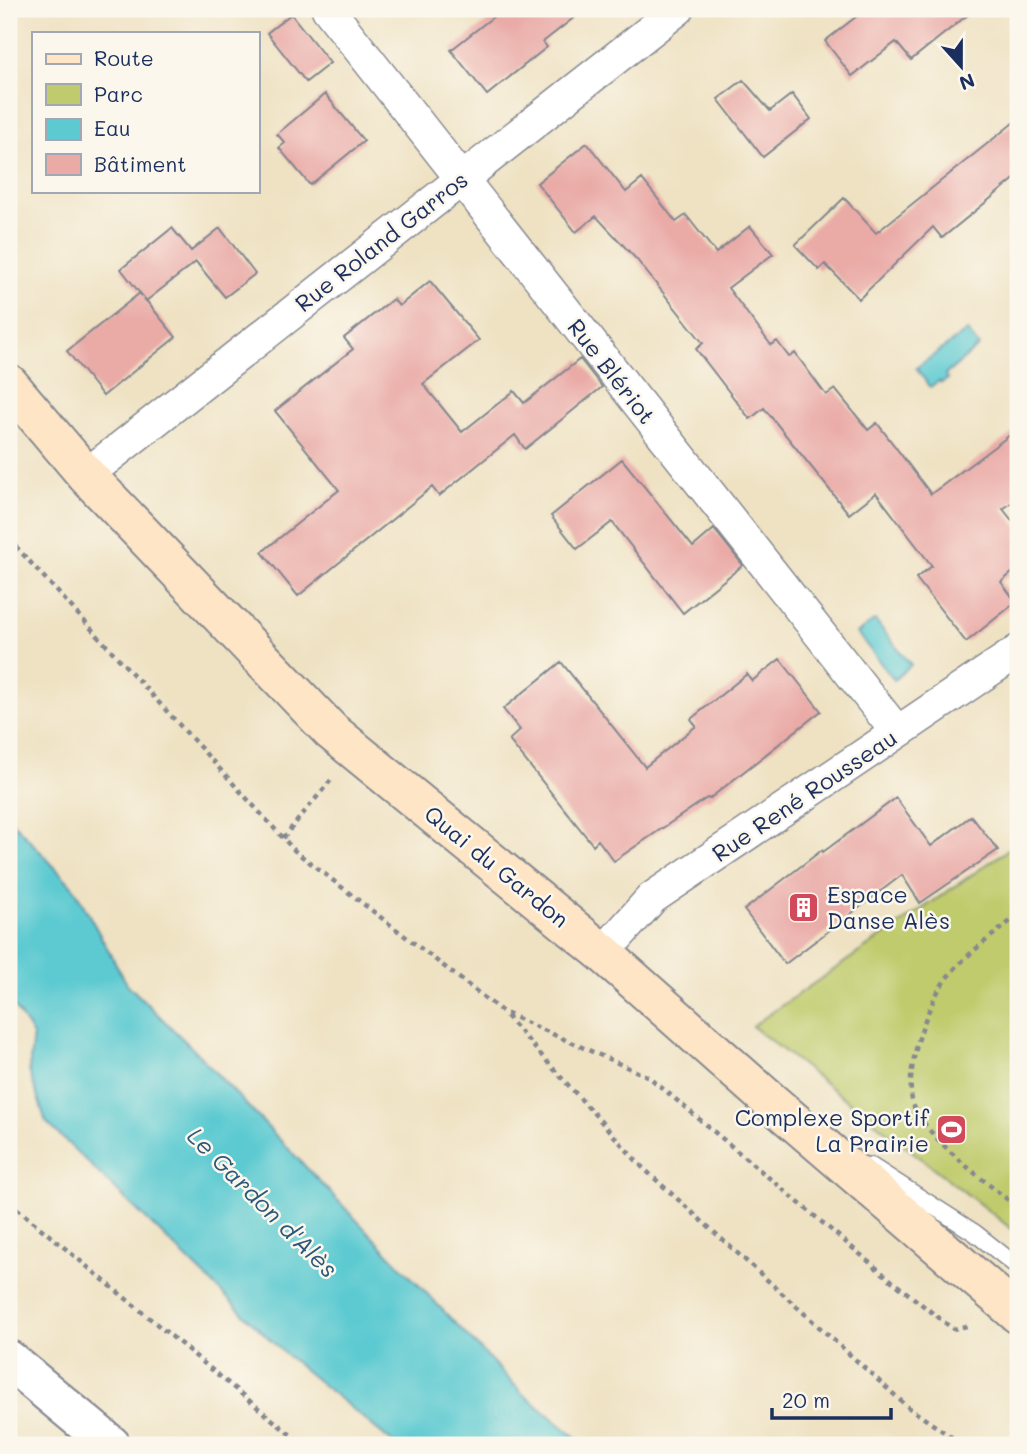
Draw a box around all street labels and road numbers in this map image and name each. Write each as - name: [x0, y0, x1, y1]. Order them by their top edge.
- street label: Rue Roland Garros: [288, 164, 474, 318]
- street label: Rue Blériot: [562, 312, 662, 430]
- street label: Rue René Rousseau: [706, 722, 902, 868]
- street label: Quai du Gardon: [419, 798, 575, 934]

